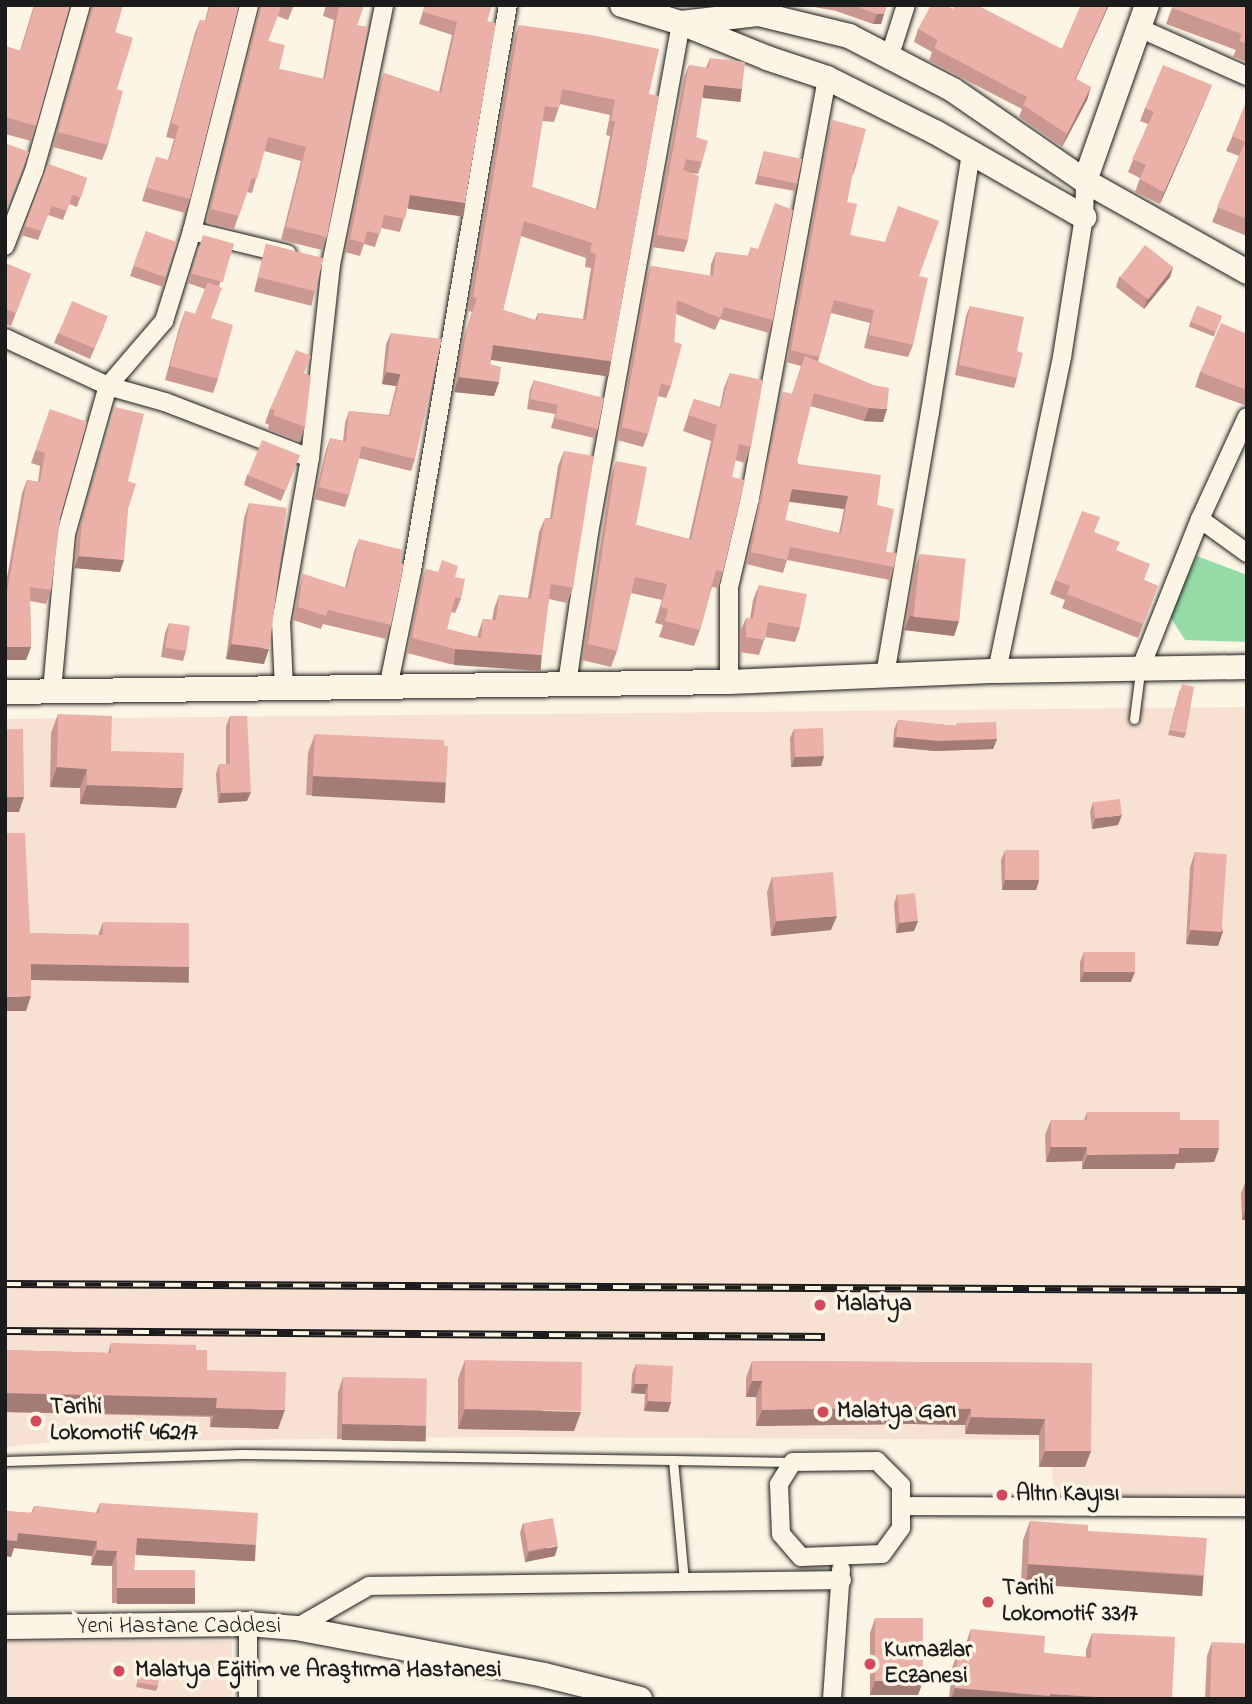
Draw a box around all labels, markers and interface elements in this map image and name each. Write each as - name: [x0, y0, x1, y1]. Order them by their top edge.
- place label: Malatya: [836, 1291, 912, 1319]
- marker: Malatya: [810, 1295, 830, 1315]
- place label: Tarihi Lokomotif 46217: [50, 1394, 198, 1448]
- place label: Malatya Garı: [837, 1398, 956, 1426]
- marker: Malatya Garı: [815, 1404, 831, 1420]
- marker: Tarihi Lokomotif 46217: [28, 1413, 44, 1429]
- place label: Altın Kayısı: [1016, 1481, 1119, 1509]
- marker: Altın Kayısı: [994, 1487, 1010, 1503]
- place label: Tarihi Lokomotif 3317: [1002, 1575, 1138, 1629]
- marker: Tarihi Lokomotif 3317: [980, 1594, 996, 1610]
- street label: Yeni Hastane Caddesi: [77, 1613, 281, 1641]
- place label: Kurnazlar Eczanesi: [884, 1637, 972, 1691]
- marker: Kurnazlar Eczanesi: [862, 1656, 878, 1672]
- place label: Malatya Eğitim ve Araştırma Hastanesi: [135, 1657, 501, 1685]
- marker: Malatya Eğitim ve Araştırma Hastanesi: [109, 1661, 129, 1681]

